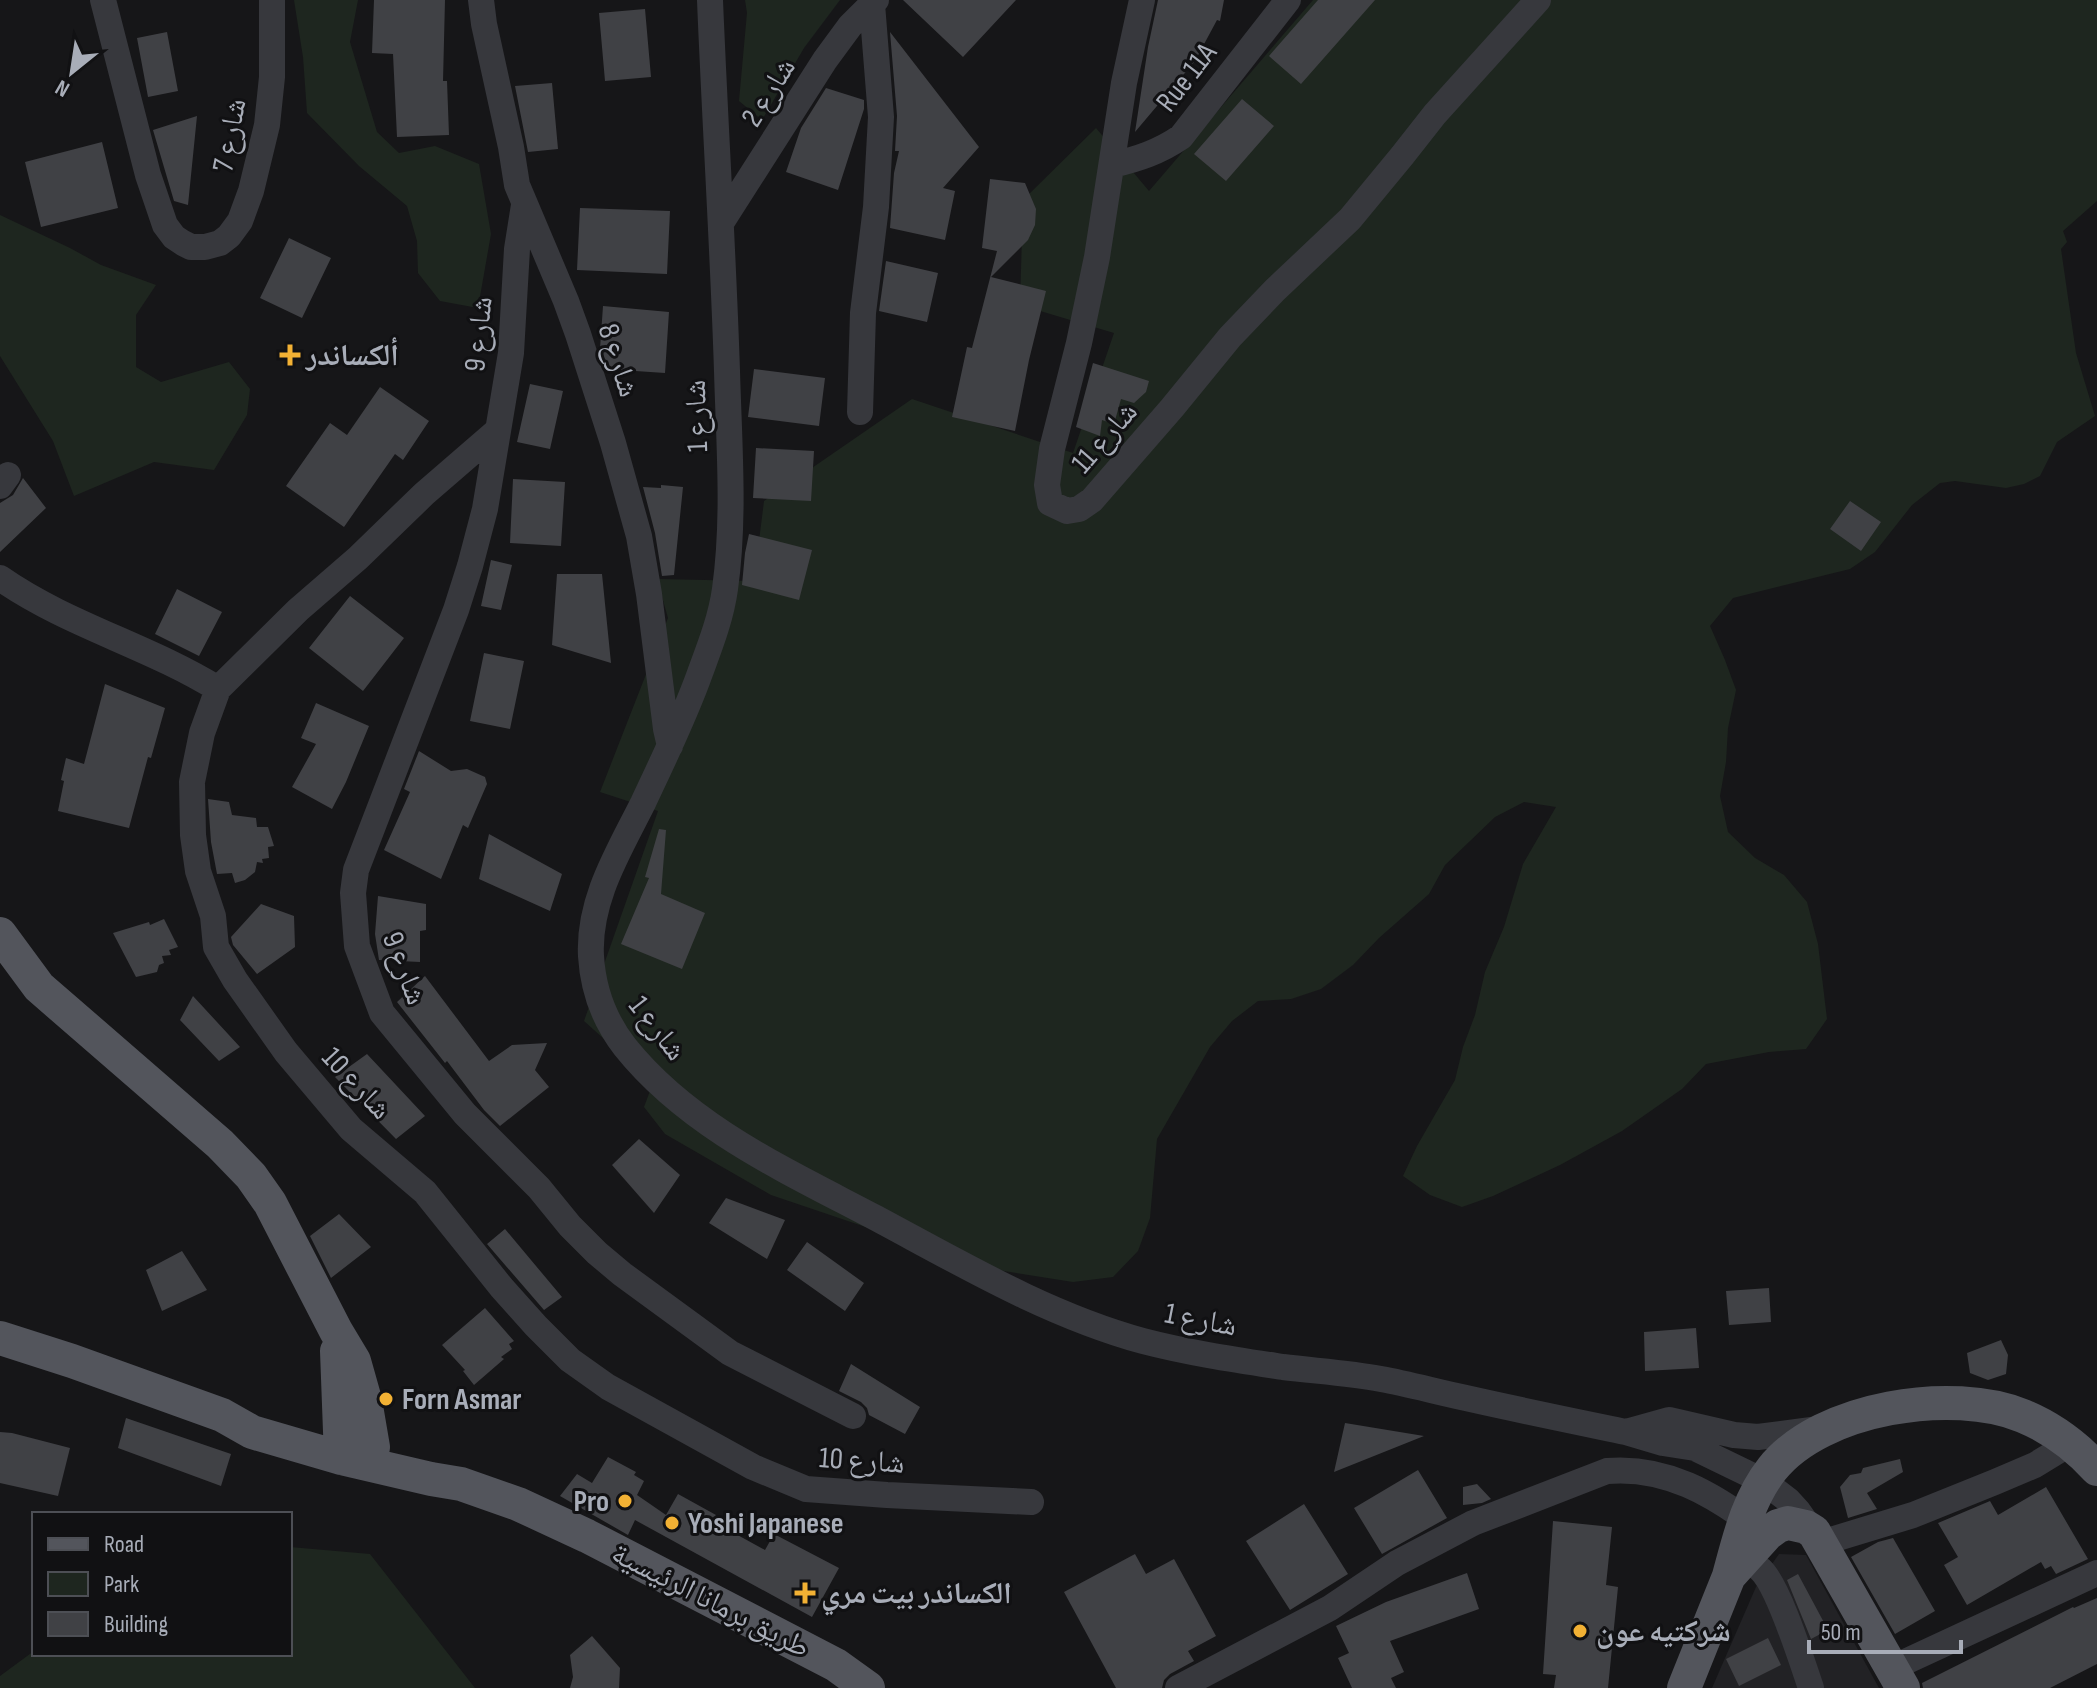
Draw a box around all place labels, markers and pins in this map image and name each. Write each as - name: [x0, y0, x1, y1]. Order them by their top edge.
- place label: ألكساندر: [304, 337, 399, 374]
- marker: ألكساندر: [281, 346, 299, 364]
- place label: Forn Asmar: [402, 1382, 522, 1418]
- marker: Forn Asmar: [377, 1390, 395, 1408]
- place label: Pro: [574, 1484, 609, 1520]
- marker: Pro: [616, 1492, 634, 1510]
- place label: Yoshi Japanese: [688, 1506, 844, 1542]
- marker: Yoshi Japanese: [663, 1514, 681, 1532]
- place label: الكساندر بيت مري: [821, 1576, 1012, 1616]
- marker: الكساندر بيت مري: [796, 1584, 814, 1602]
- place label: شركتيه عون: [1596, 1614, 1731, 1650]
- marker: شركتيه عون: [1571, 1622, 1589, 1640]

